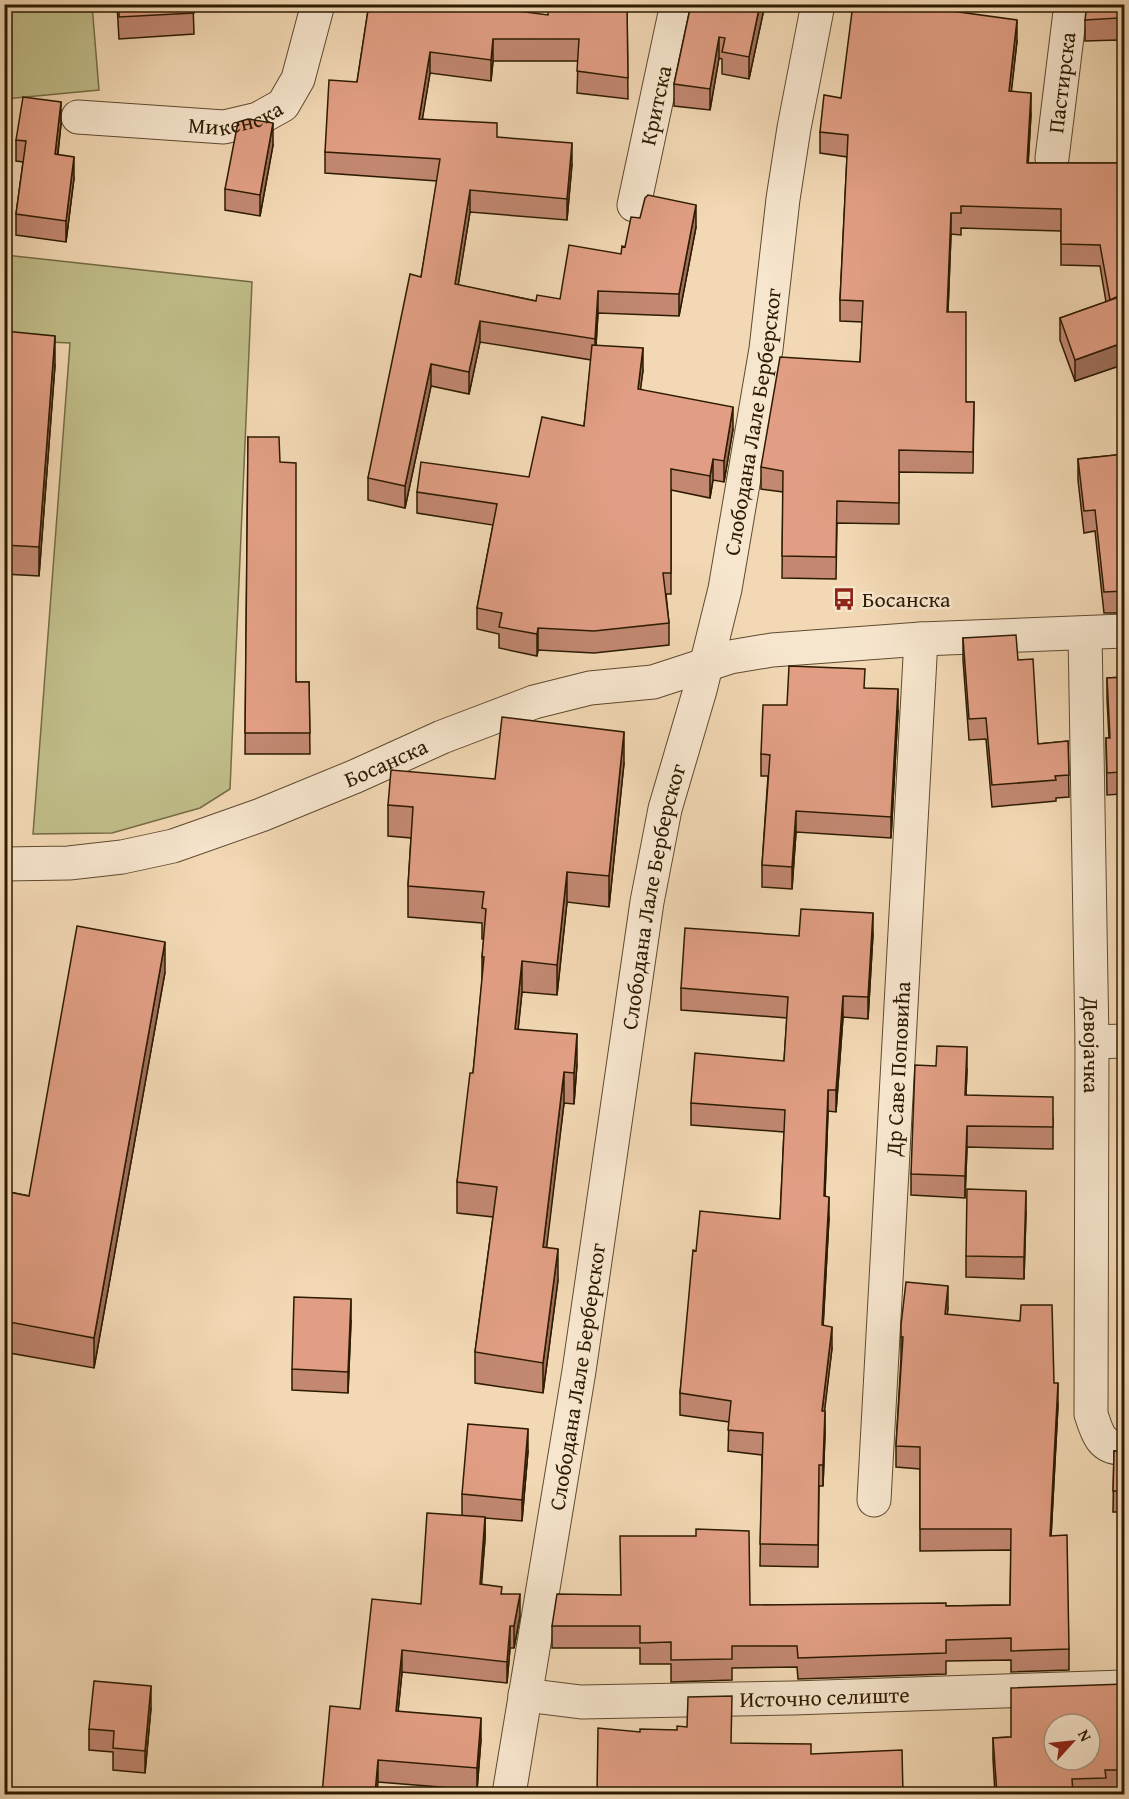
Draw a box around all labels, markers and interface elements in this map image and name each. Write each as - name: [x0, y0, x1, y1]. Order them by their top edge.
- street label: Пастирска: [1039, 30, 1083, 135]
- street label: Критска: [631, 62, 680, 148]
- street label: Микенска: [187, 92, 289, 144]
- street label: Слободана Лале Берберског: [715, 286, 789, 558]
- place label: Босанска: [862, 583, 951, 615]
- bus stop icon: Босанска: [831, 586, 857, 612]
- street label: Босанска: [339, 730, 433, 795]
- street label: Слободана Лале Берберског: [613, 759, 694, 1032]
- street label: Др Саве Поповића: [877, 980, 918, 1158]
- street label: Девојачка: [1075, 995, 1108, 1094]
- street label: Слободана Лале Берберског: [540, 1240, 613, 1513]
- street label: Источно селиште: [739, 1678, 910, 1715]
- north arrow: [1042, 1712, 1102, 1772]
- text: N: [1072, 1725, 1099, 1746]

